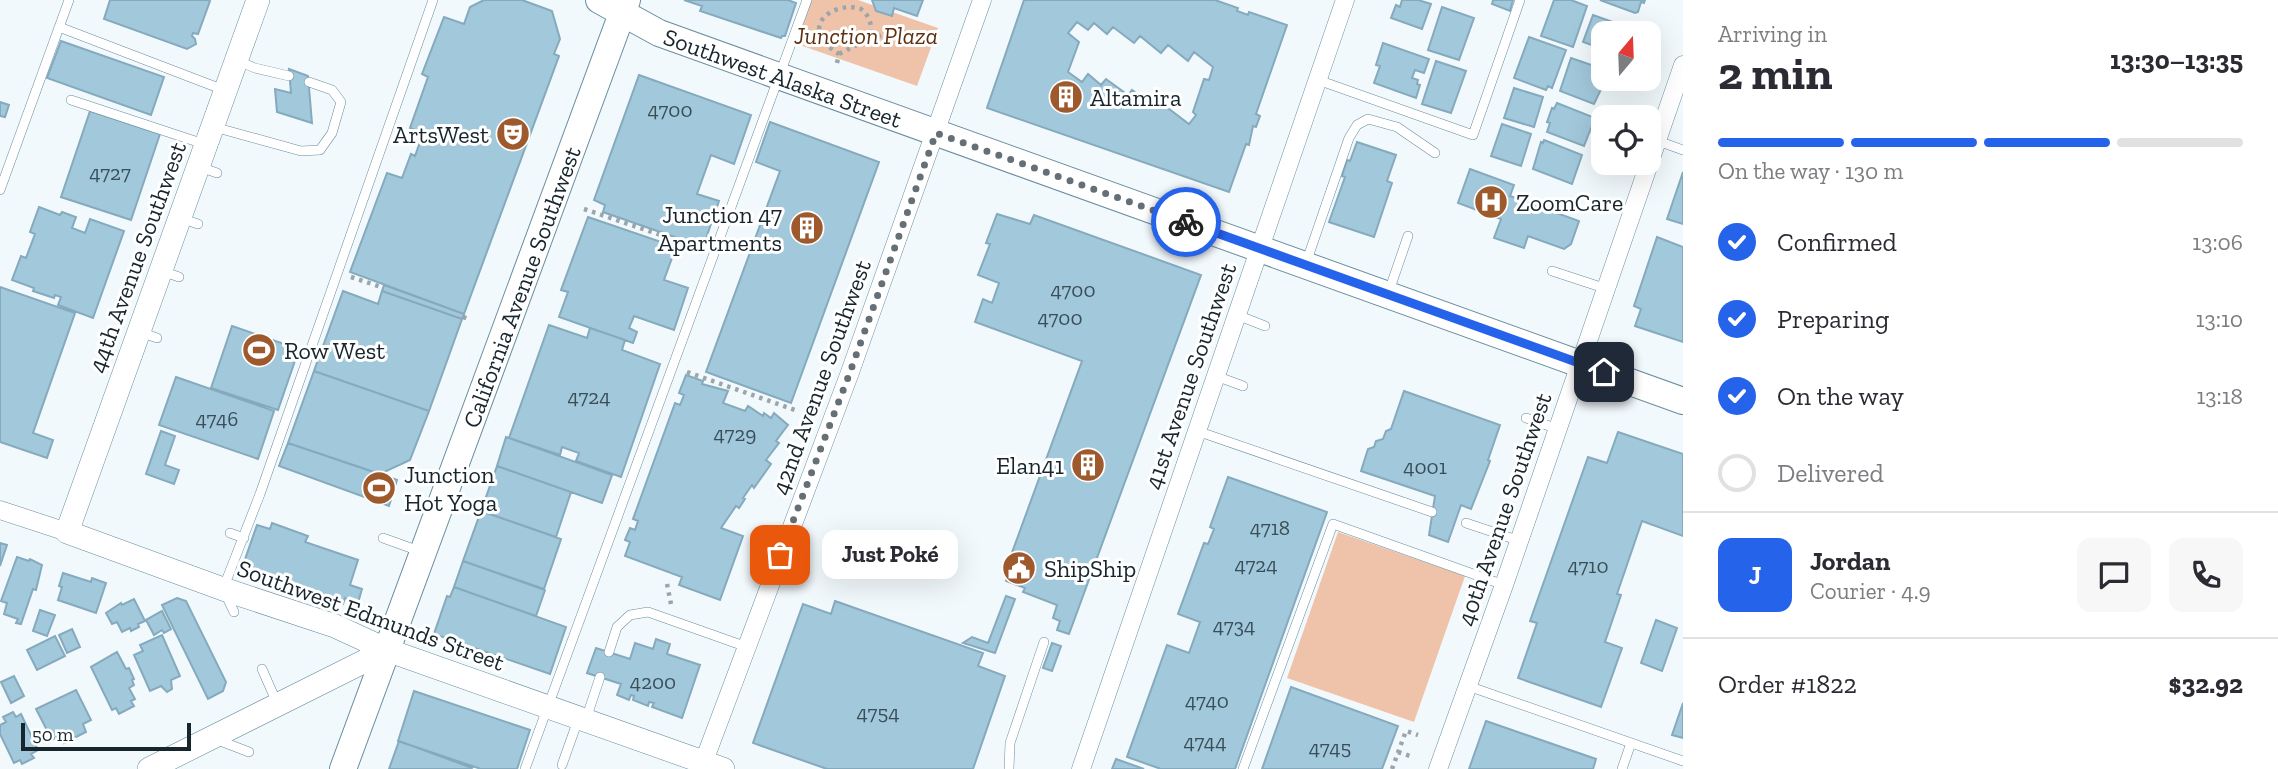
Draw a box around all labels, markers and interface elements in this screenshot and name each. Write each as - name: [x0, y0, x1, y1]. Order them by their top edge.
- text: Arriving in: [1718, 20, 1827, 48]
- street label: Southwest Alaska Street: [660, 21, 906, 134]
- park label: Junction Plaza: [793, 21, 938, 50]
- north arrow: [1591, 21, 1661, 91]
- map controls: [1591, 21, 1661, 175]
- text: 13:30–13:35: [2110, 44, 2243, 76]
- text: 2 min: [1718, 46, 1833, 101]
- building icon: Altamira: [1047, 78, 1085, 116]
- place label: Altamira: [1090, 83, 1182, 112]
- house number: 4700: [647, 97, 693, 122]
- button: locate: [1591, 105, 1661, 175]
- theatre icon: ArtsWest: [494, 115, 532, 153]
- place label: ArtsWest: [393, 120, 489, 149]
- street label: 44th Avenue Southwest: [82, 138, 192, 376]
- street label: California Avenue Southwest: [456, 142, 586, 432]
- text: On the way · 130 m: [1718, 157, 1903, 185]
- house number: 4727: [89, 160, 131, 185]
- hospital icon: ZoomCare: [1472, 183, 1510, 221]
- courier: [1151, 187, 1221, 257]
- place label: ZoomCare: [1516, 188, 1623, 217]
- place label: Junction 47 Apartments: [658, 200, 782, 257]
- icon: bike: [1167, 203, 1205, 241]
- building icon: Junction 47 Apartments: [788, 209, 826, 247]
- icon: check: [1718, 223, 1756, 261]
- text: Confirmed: [1777, 226, 1897, 258]
- text: 13:06: [2192, 228, 2243, 256]
- street label: 42nd Avenue Southwest: [765, 256, 877, 498]
- street label: 41st Avenue Southwest: [1138, 259, 1242, 493]
- house number: 4700: [1050, 277, 1096, 302]
- icon: check: [1718, 300, 1756, 338]
- text: Preparing: [1777, 303, 1889, 335]
- house number: 4700: [1037, 305, 1083, 330]
- text: 13:10: [2196, 305, 2243, 333]
- sports icon: Row West: [240, 331, 278, 369]
- place label: Row West: [284, 336, 385, 365]
- pin: [1574, 342, 1634, 402]
- icon: home: [1585, 353, 1623, 391]
- icon: check: [1718, 377, 1756, 415]
- text: On the way: [1777, 380, 1904, 412]
- text: 13:18: [2197, 382, 2243, 410]
- house number: 4724: [567, 384, 611, 409]
- street label: 40th Avenue Southwest: [1451, 389, 1558, 629]
- house number: 4746: [196, 406, 238, 431]
- house number: 4729: [714, 421, 756, 446]
- building icon: Elan41: [1069, 446, 1107, 484]
- place label: Elan41: [996, 451, 1064, 480]
- house number: 4001: [1403, 454, 1447, 479]
- text: Delivered: [1777, 457, 1884, 489]
- place label: Junction Hot Yoga: [404, 460, 498, 517]
- sports icon: Junction Hot Yoga: [360, 469, 398, 507]
- house number: 4718: [1250, 515, 1290, 540]
- pin: [750, 525, 810, 585]
- callout: Just Poké: [822, 530, 959, 580]
- icon: bag: [761, 536, 799, 574]
- button: chat: [2077, 538, 2151, 612]
- button: phone: [2169, 538, 2243, 612]
- text: Just Poké: [841, 540, 939, 568]
- text: Jordan: [1810, 545, 1890, 577]
- public building icon: ShipShip: [1000, 549, 1038, 587]
- house number: 4724: [1234, 552, 1278, 577]
- street label: Southwest Edmunds Street: [233, 553, 509, 677]
- house number: 4710: [1567, 553, 1609, 578]
- place label: ShipShip: [1044, 554, 1136, 583]
- text: J: [1749, 559, 1761, 591]
- text: Courier · 4.9: [1810, 577, 1931, 605]
- house number: 4734: [1213, 613, 1255, 638]
- text: Order #1822: [1718, 668, 1857, 700]
- text: $32.92: [2169, 668, 2243, 700]
- house number: 4200: [630, 669, 676, 694]
- house number: 4740: [1185, 688, 1229, 713]
- house number: 4754: [857, 700, 899, 725]
- scale bar: [21, 720, 191, 752]
- text: 50 m: [32, 723, 73, 746]
- house number: 4744: [1183, 729, 1227, 754]
- house number: 4745: [1309, 735, 1351, 760]

